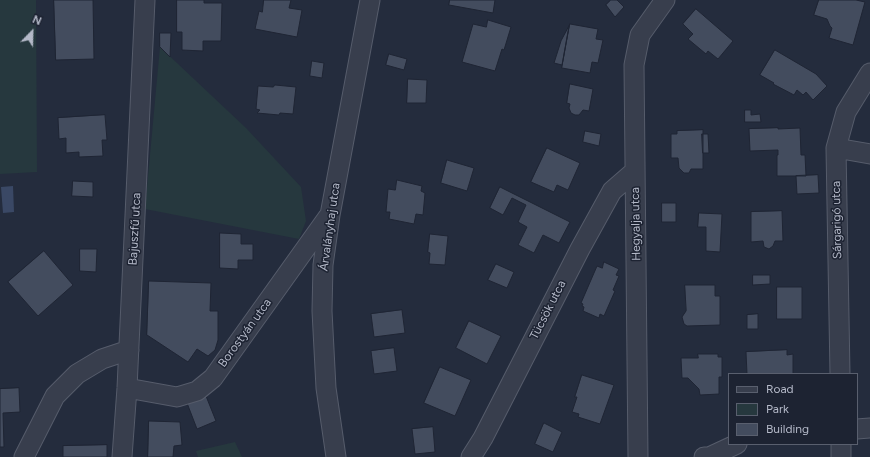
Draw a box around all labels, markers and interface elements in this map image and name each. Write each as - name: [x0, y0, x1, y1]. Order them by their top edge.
- north arrow: [12, 12, 52, 52]
- text: N: [30, 13, 43, 28]
- street label: Sárgarigó utca: [829, 181, 845, 259]
- street label: Árvalányhaj utca: [317, 182, 343, 272]
- street label: Hegyalja utca: [628, 187, 644, 261]
- street label: Bajuszfű utca: [126, 192, 144, 266]
- street label: Tücsök utca: [527, 278, 569, 342]
- street label: Borostyán utca: [215, 296, 275, 370]
- legend: [728, 373, 858, 445]
- text: Road: [766, 382, 794, 396]
- text: Park: [766, 402, 789, 416]
- text: Building: [766, 422, 809, 436]

